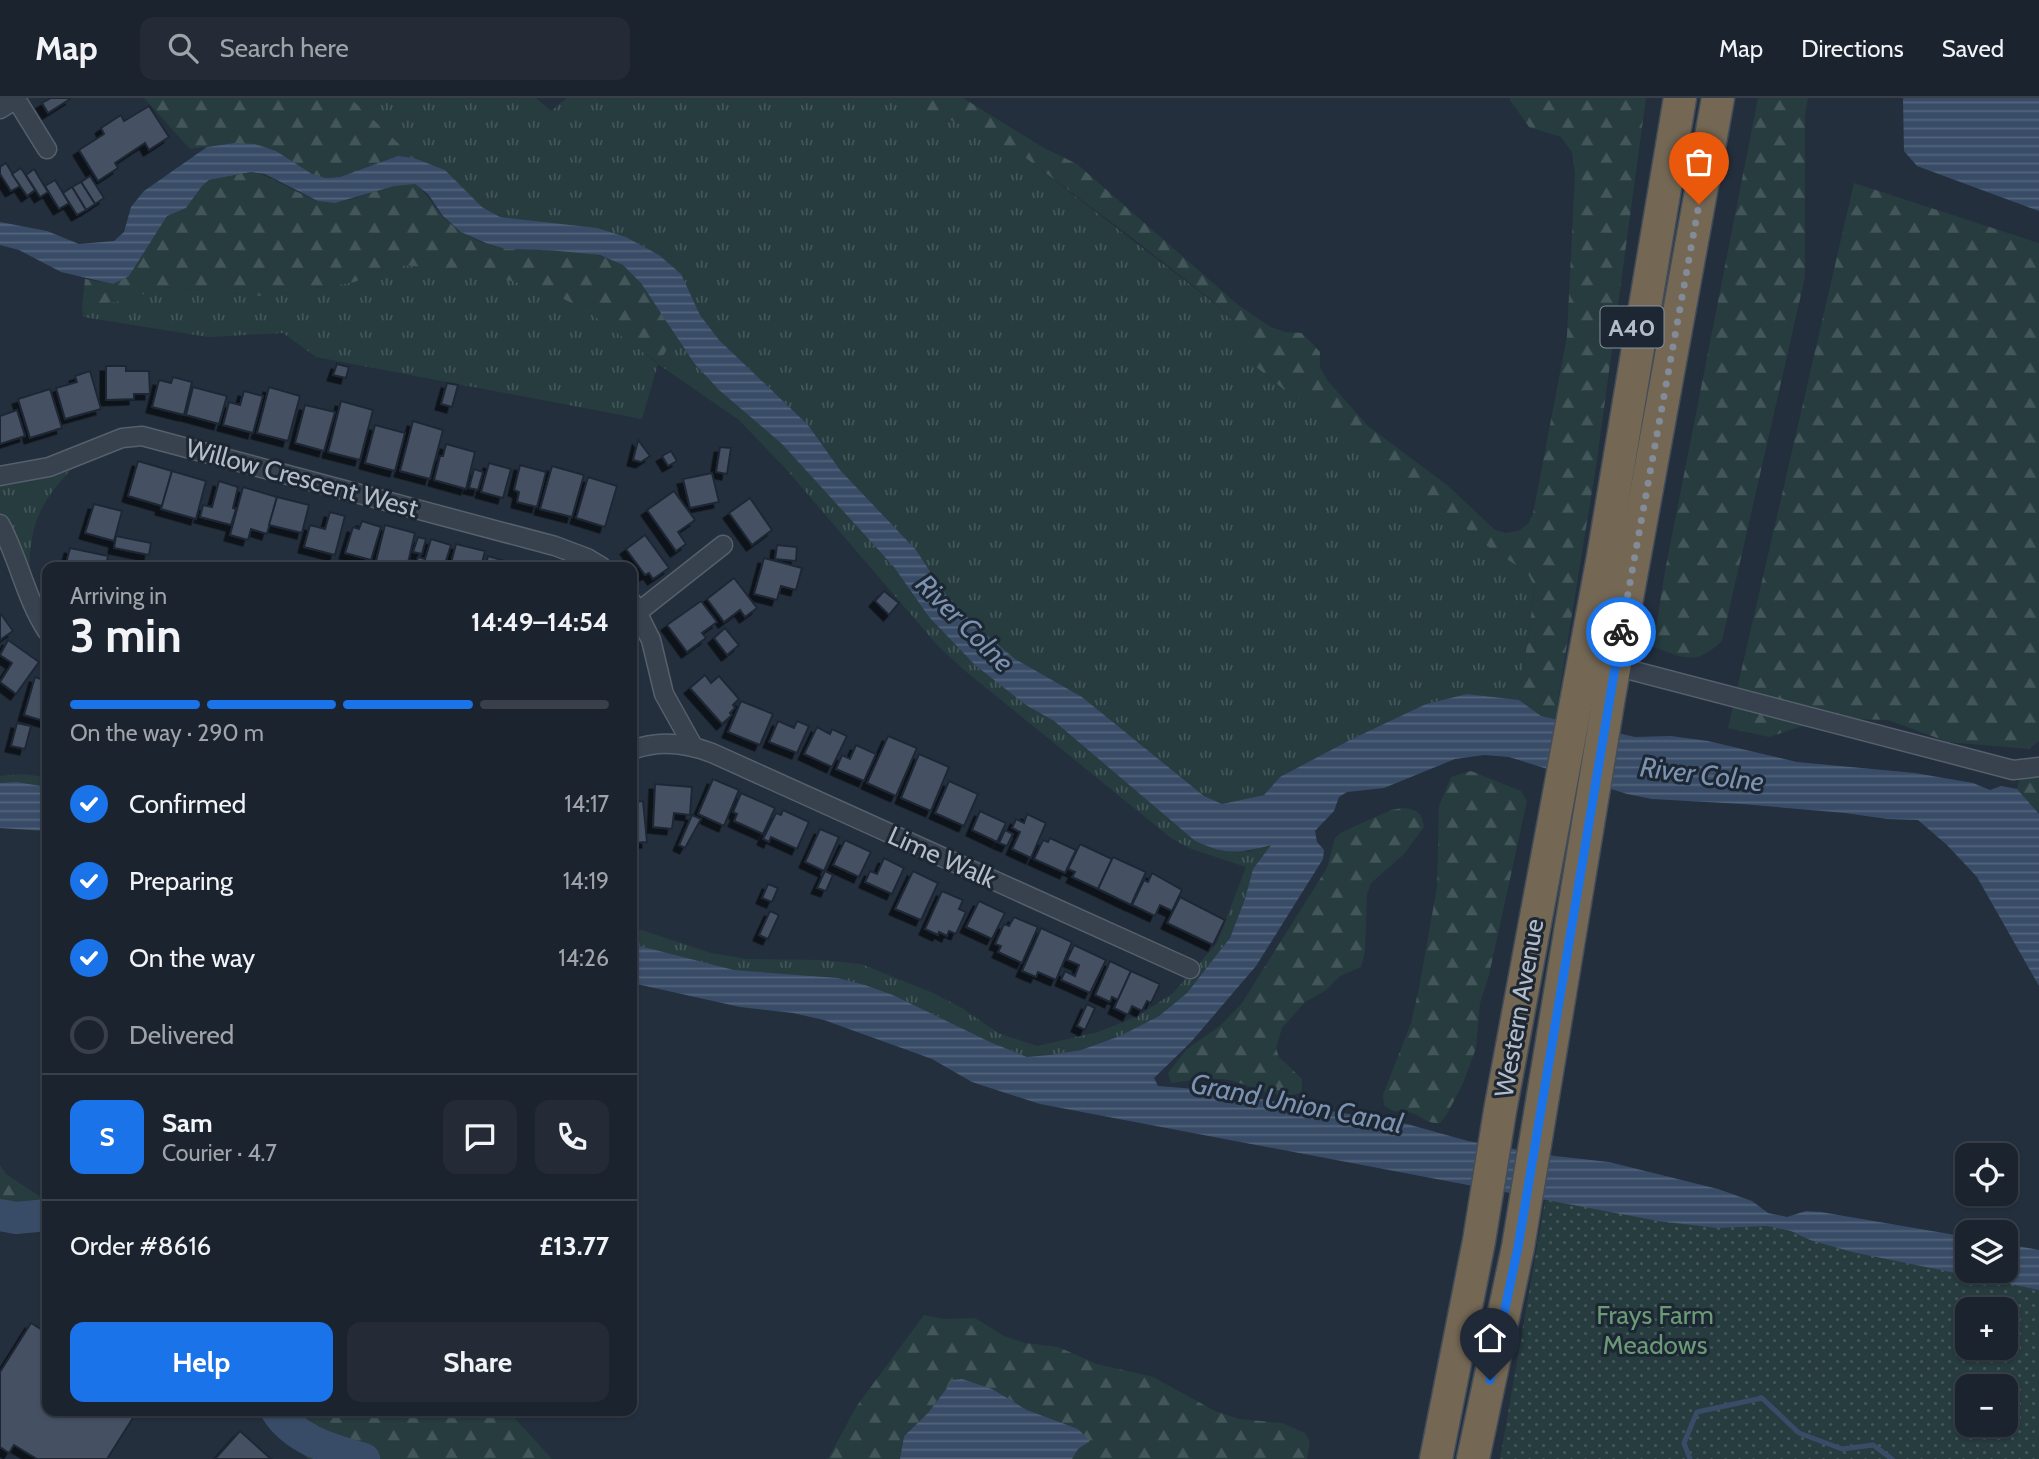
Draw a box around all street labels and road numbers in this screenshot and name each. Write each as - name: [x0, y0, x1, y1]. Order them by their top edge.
- road number: A40: [1600, 307, 1664, 348]
- street label: Willow Crescent West: [182, 432, 422, 524]
- street label: Lime Walk: [883, 819, 1001, 895]
- street label: Western Avenue: [1488, 916, 1550, 1100]

